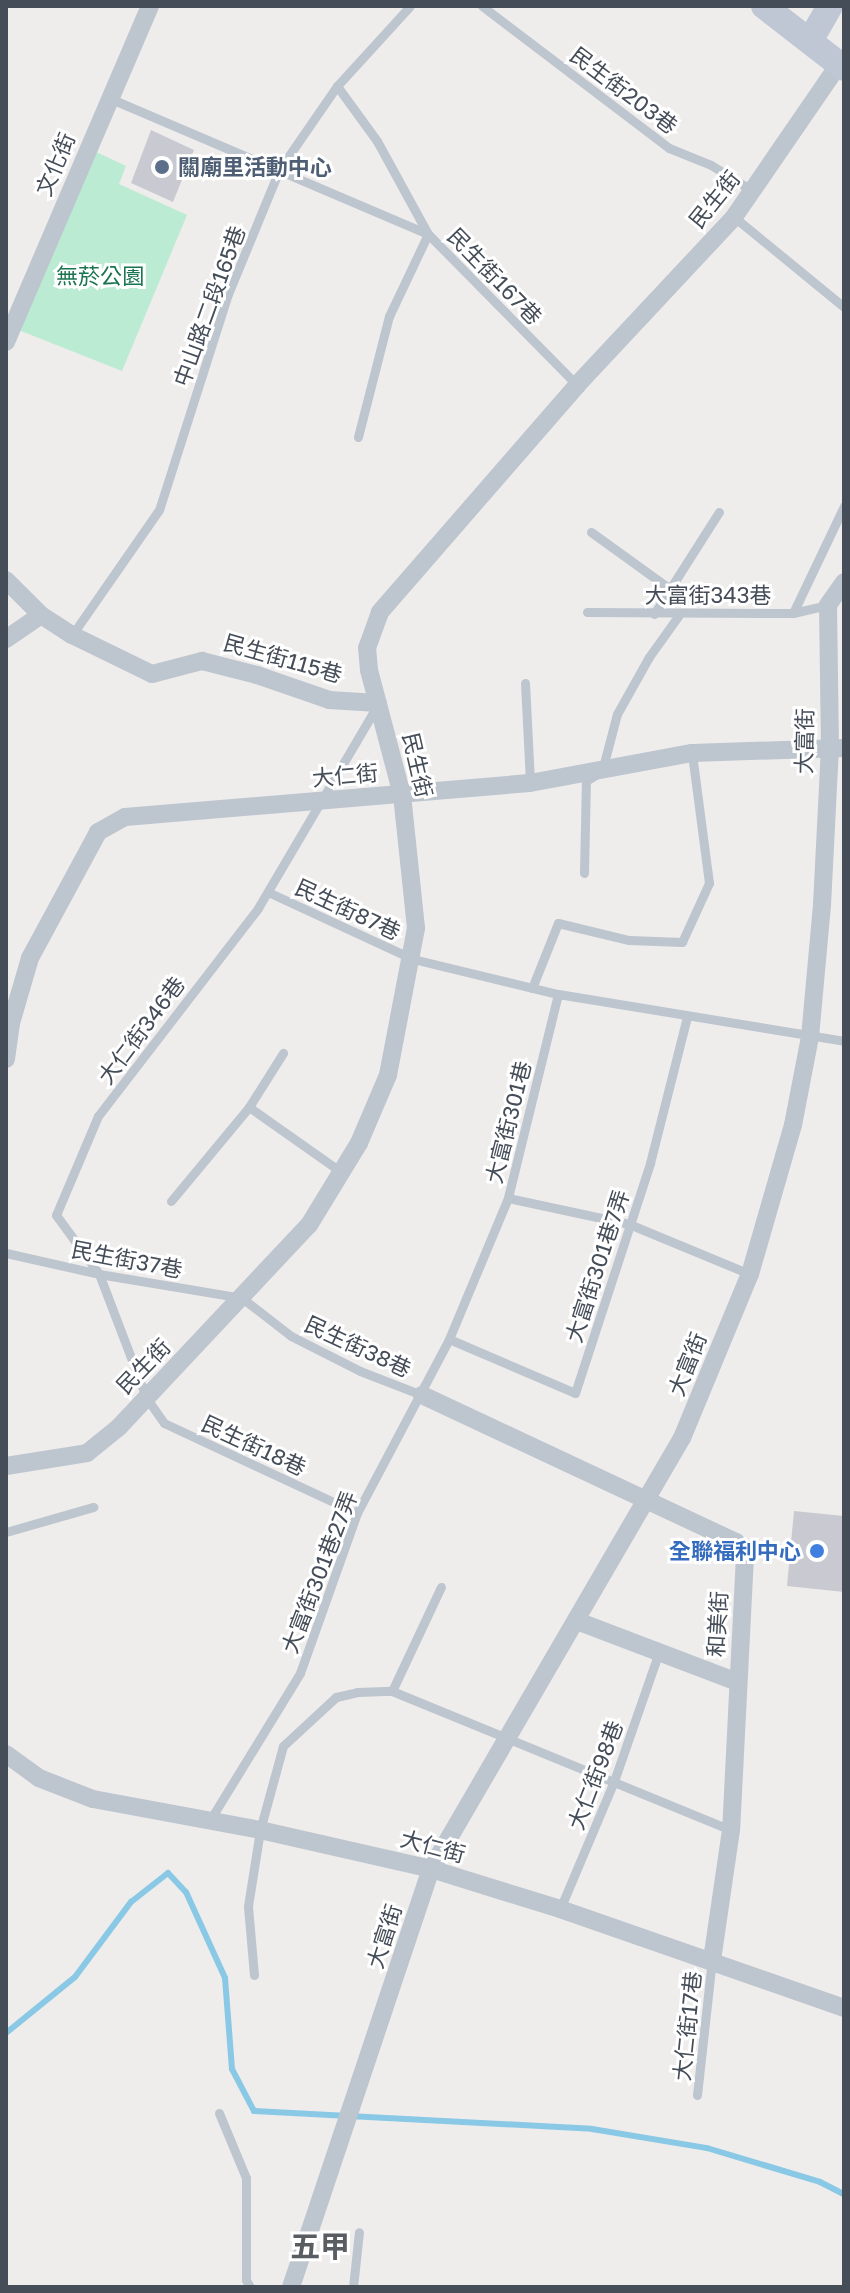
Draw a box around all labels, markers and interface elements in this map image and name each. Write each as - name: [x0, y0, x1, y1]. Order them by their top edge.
- street label: 民生街203巷: [565, 41, 683, 139]
- street label: 文化街: [30, 128, 80, 200]
- place label: 關廟里活動中心: [178, 154, 332, 180]
- marker: 關廟里活動中心: [153, 158, 171, 176]
- street label: 民生街: [683, 165, 745, 233]
- street label: 中山路二段165巷: [168, 222, 250, 390]
- street label: 民生街167巷: [443, 222, 547, 330]
- park label: 無菸公園: [56, 263, 144, 289]
- street label: 大富街343巷: [644, 582, 772, 608]
- street label: 民生街115巷: [221, 628, 345, 688]
- street label: 大富街: [790, 708, 818, 774]
- street label: 民生街: [398, 730, 438, 800]
- street label: 大仁街: [311, 759, 379, 791]
- street label: 民生街87巷: [291, 873, 405, 945]
- street label: 大仁街346巷: [92, 971, 190, 1089]
- street label: 大富街301巷: [480, 1058, 536, 1186]
- street label: 大富街301巷7弄: [560, 1186, 634, 1346]
- street label: 民生街37巷: [69, 1235, 185, 1283]
- street label: 民生街38巷: [301, 1310, 415, 1382]
- street label: 大富街: [662, 1328, 712, 1400]
- street label: 民生街: [111, 1333, 175, 1399]
- street label: 民生街18巷: [198, 1409, 310, 1481]
- street label: 大富街301巷27弄: [276, 1487, 362, 1657]
- place label: 全聯福利中心: [669, 1538, 801, 1564]
- marker: 全聯福利中心: [808, 1542, 826, 1560]
- street label: 和美街: [702, 1590, 732, 1658]
- street label: 大仁街98巷: [562, 1717, 628, 1833]
- street label: 大仁街: [398, 1825, 468, 1867]
- street label: 大富街: [361, 1901, 407, 1971]
- street label: 大仁街17巷: [668, 1970, 706, 2082]
- district label: 五甲: [290, 2228, 350, 2264]

